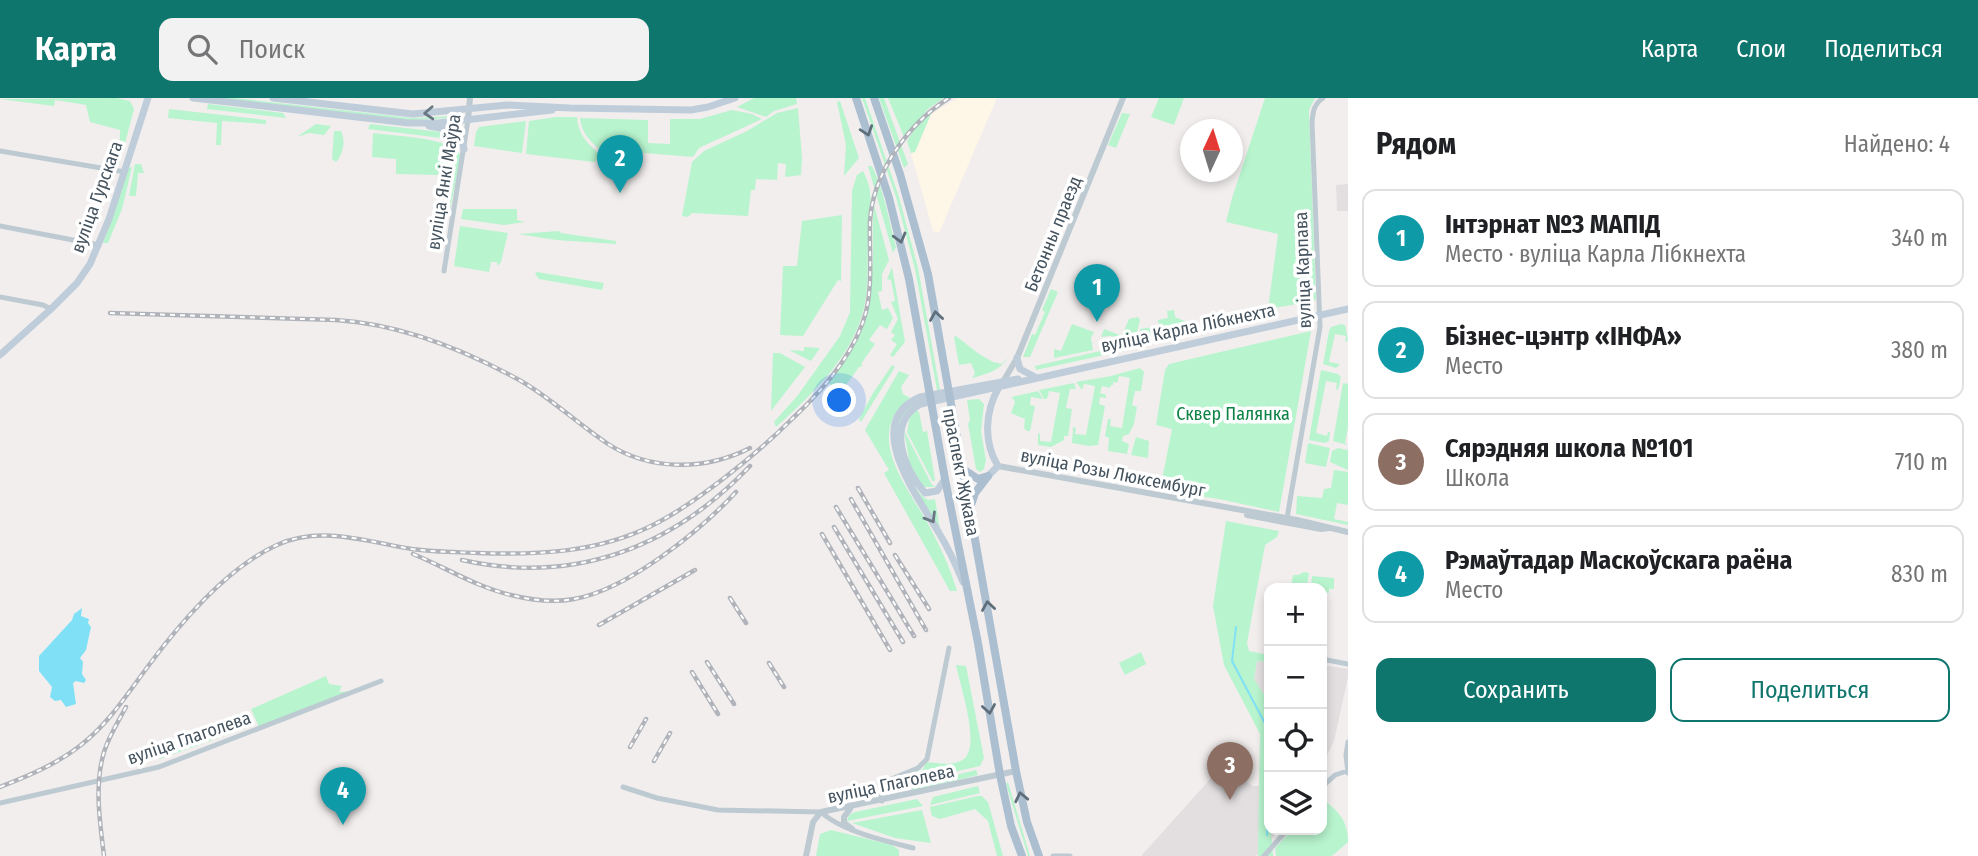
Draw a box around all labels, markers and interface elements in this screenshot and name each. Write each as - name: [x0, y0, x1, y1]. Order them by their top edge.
- search box: [159, 18, 649, 81]
- text: Карта: [35, 29, 117, 69]
- icon: search: [183, 30, 221, 68]
- text: Поиск: [239, 34, 305, 65]
- text: Карта: [1641, 35, 1698, 63]
- text: Слои: [1736, 35, 1786, 63]
- text: Поделиться: [1824, 35, 1943, 63]
- one-way arrow: [423, 105, 434, 120]
- street label: вуліца Янкі Маўра: [422, 112, 466, 252]
- north arrow: [1180, 119, 1243, 182]
- one-way arrow: [859, 125, 873, 137]
- text: Рядом: [1376, 126, 1456, 162]
- text: Найдено: 4: [1844, 130, 1950, 158]
- pin: 2: [597, 135, 643, 193]
- street label: вуліца Гурскага: [67, 138, 127, 256]
- street label: Бетонны праезд: [1020, 173, 1086, 295]
- text: Інтэрнат №3 МАПІД: [1445, 209, 1660, 240]
- street label: вуліца Карпава: [1290, 211, 1316, 329]
- text: 1: [1396, 224, 1406, 252]
- text: 340 m: [1892, 224, 1948, 252]
- one-way arrow: [892, 232, 906, 244]
- text: Место · вуліца Карла Лібкнехта: [1445, 240, 1746, 268]
- pin: 1: [1074, 264, 1120, 322]
- street label: вуліца Карла Лібкнехта: [1099, 299, 1277, 357]
- one-way arrow: [929, 310, 944, 322]
- text: Бізнес-цэнтр «ІНФА»: [1445, 321, 1682, 352]
- text: 2: [1396, 336, 1406, 364]
- text: 380 m: [1891, 336, 1948, 364]
- text: Место: [1445, 352, 1503, 380]
- your location: [822, 383, 856, 417]
- park label: Сквер Палянка: [1176, 403, 1290, 425]
- street label: праспект Жукава: [938, 406, 984, 538]
- text: Сярэдняя школа №101: [1445, 433, 1693, 464]
- street label: вуліца Розы Люксембург: [1019, 444, 1207, 502]
- text: 3: [1396, 448, 1406, 476]
- text: 710 m: [1895, 448, 1948, 476]
- text: Школа: [1445, 464, 1510, 492]
- one-way arrow: [922, 510, 935, 523]
- text: Рэмаўтадар Маскоўскага раёна: [1445, 545, 1792, 576]
- text: 4: [1395, 560, 1407, 588]
- text: 830 m: [1891, 560, 1948, 588]
- text: Место: [1445, 576, 1503, 604]
- map controls: [1264, 583, 1327, 835]
- button: +: [1264, 583, 1327, 646]
- one-way arrow: [981, 600, 996, 611]
- button: −: [1264, 646, 1327, 709]
- button: Сохранить: [1376, 658, 1656, 722]
- button: Поделиться: [1670, 658, 1950, 722]
- one-way arrow: [981, 703, 996, 715]
- street label: вуліца Глаголева: [124, 707, 254, 769]
- button: locate: [1264, 709, 1327, 772]
- pin: 3: [1207, 742, 1253, 800]
- street label: вуліца Глаголева: [826, 760, 957, 808]
- pin: 4: [320, 767, 366, 825]
- button: layers: [1264, 772, 1327, 835]
- one-way arrow: [1015, 791, 1030, 803]

